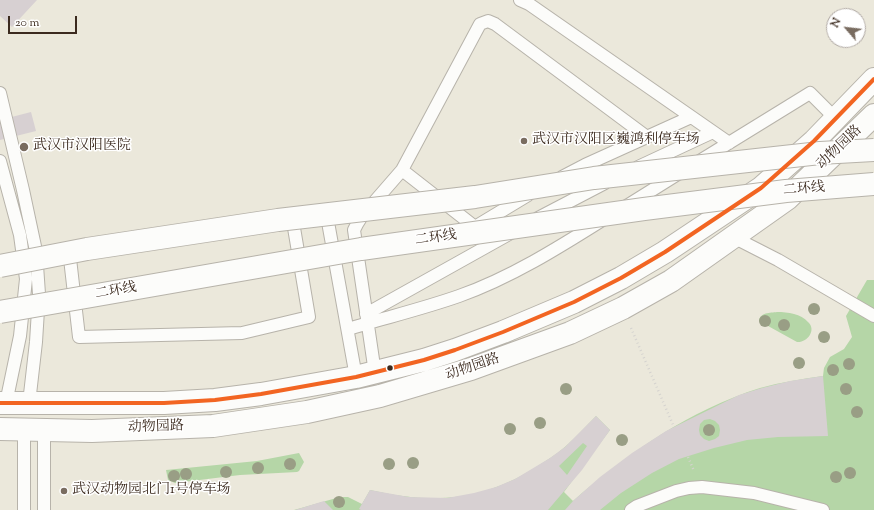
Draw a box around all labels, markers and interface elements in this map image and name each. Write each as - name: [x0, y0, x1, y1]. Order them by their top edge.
- scale bar: [10, 8, 79, 34]
- north arrow: [826, 8, 866, 48]
- text: 20 m: [15, 14, 39, 32]
- text: N: [827, 15, 845, 30]
- street label: 动物园路: [814, 123, 866, 173]
- place label: 武汉市汉阳区巍鸿利停车场: [532, 133, 700, 149]
- marker: 武汉市汉阳区巍鸿利停车场: [519, 136, 529, 146]
- place label: 武汉市汉阳医院: [33, 139, 131, 155]
- marker: 武汉市汉阳医院: [18, 141, 30, 153]
- street label: 二环线: [782, 180, 826, 200]
- street label: 二环线: [414, 228, 458, 250]
- street label: 二环线: [94, 280, 138, 304]
- street label: 动物园路: [444, 351, 502, 385]
- unlabelled marker: [385, 363, 395, 373]
- street label: 动物园路: [128, 419, 184, 437]
- place label: 武汉动物园北门1号停车场: [72, 483, 231, 499]
- marker: 武汉动物园北门1号停车场: [59, 486, 69, 496]

